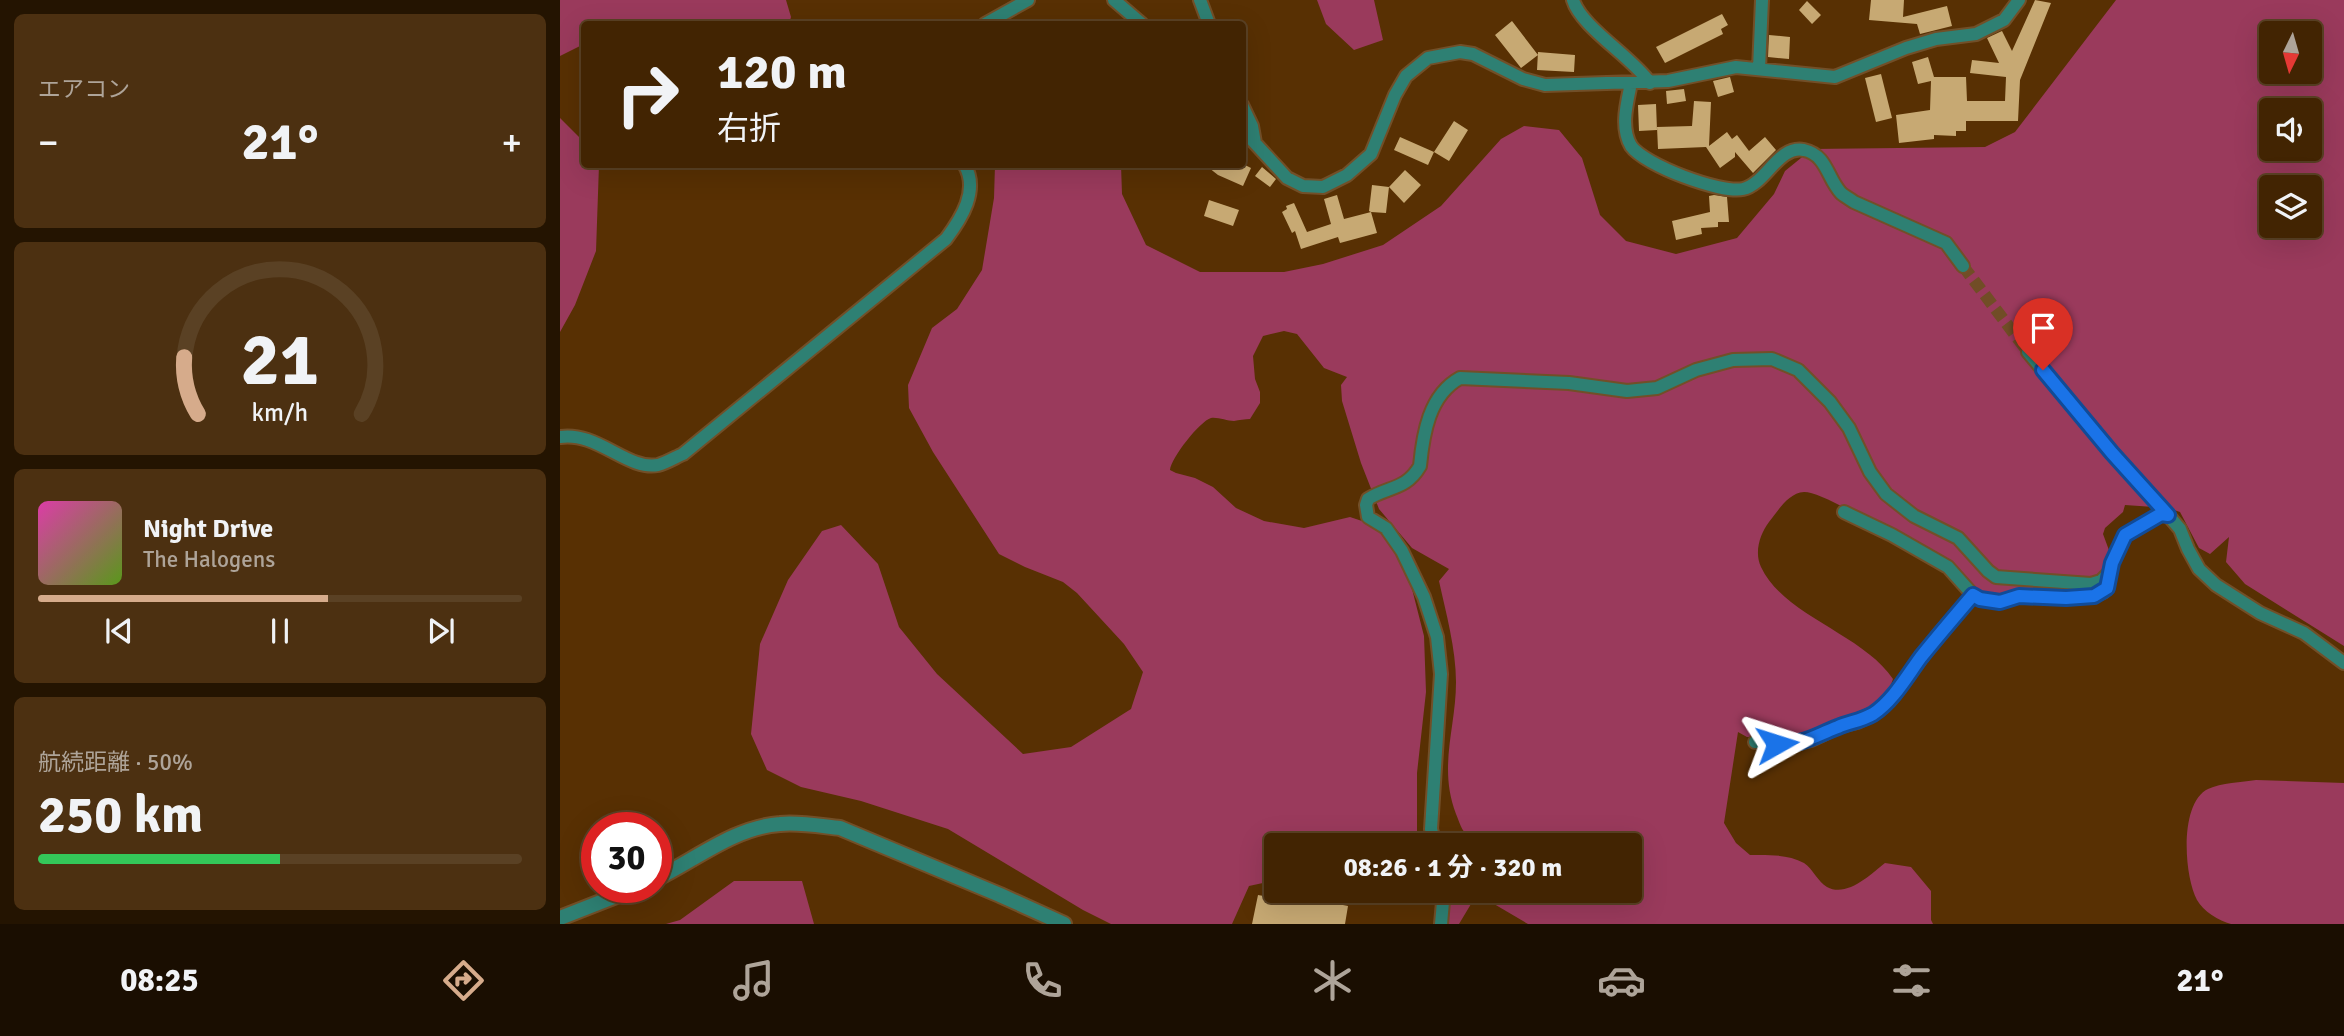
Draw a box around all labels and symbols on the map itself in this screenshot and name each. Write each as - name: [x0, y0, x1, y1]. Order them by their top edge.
- north arrow: [2259, 21, 2322, 84]
- pin: [2013, 298, 2073, 370]
- position arrow: [1740, 707, 1814, 781]
- speed limit sign: 30: [581, 812, 672, 903]

